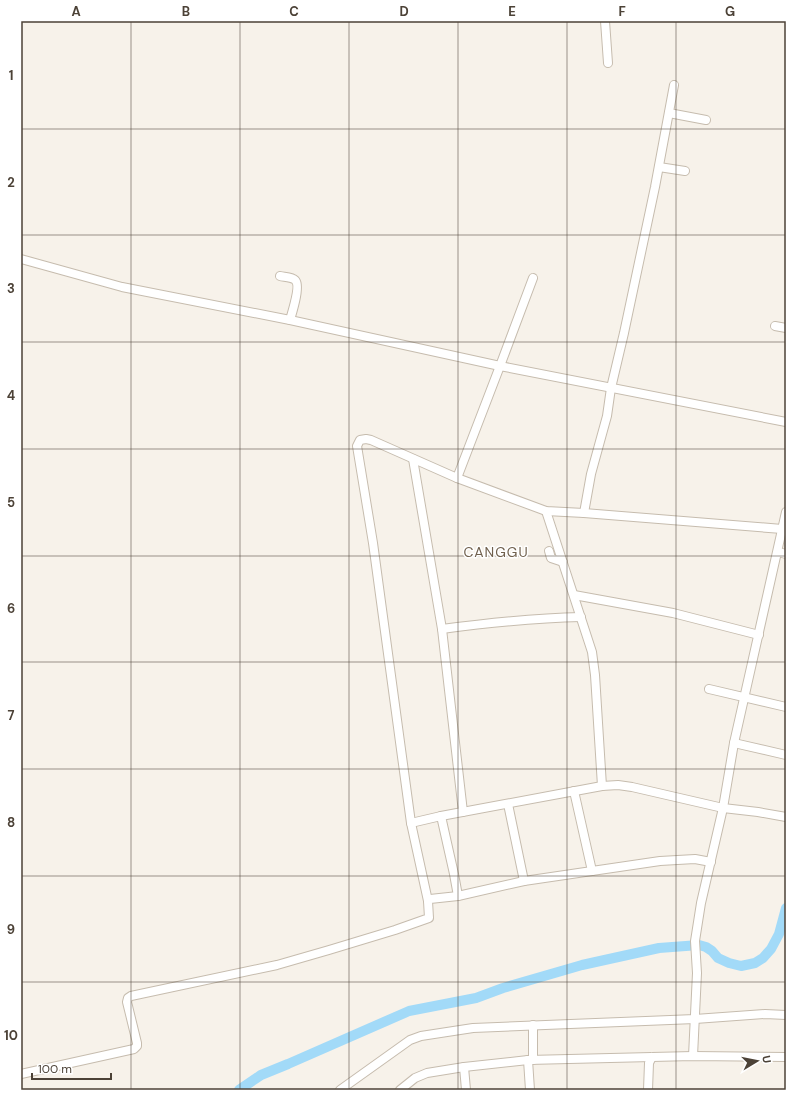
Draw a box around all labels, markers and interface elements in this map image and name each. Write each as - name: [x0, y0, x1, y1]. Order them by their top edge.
- text: A: [71, 3, 81, 20]
- text: B: [182, 3, 190, 20]
- text: C: [289, 3, 299, 20]
- text: D: [399, 3, 409, 20]
- text: E: [508, 3, 516, 20]
- text: F: [618, 3, 626, 20]
- text: G: [725, 3, 735, 20]
- text: 1: [9, 67, 13, 84]
- text: 2: [7, 174, 15, 191]
- text: 3: [7, 280, 15, 297]
- text: 4: [7, 387, 15, 404]
- text: 5: [7, 494, 15, 511]
- district label: CANGGU: [463, 543, 529, 561]
- text: 6: [7, 600, 15, 617]
- text: 7: [8, 707, 15, 724]
- text: 8: [7, 814, 15, 831]
- text: 9: [7, 921, 15, 938]
- text: 10: [4, 1027, 18, 1044]
- north arrow: [737, 1041, 777, 1081]
- text: U: [759, 1054, 774, 1064]
- scale bar: [32, 1055, 111, 1081]
- text: 100 m: [38, 1061, 72, 1077]

